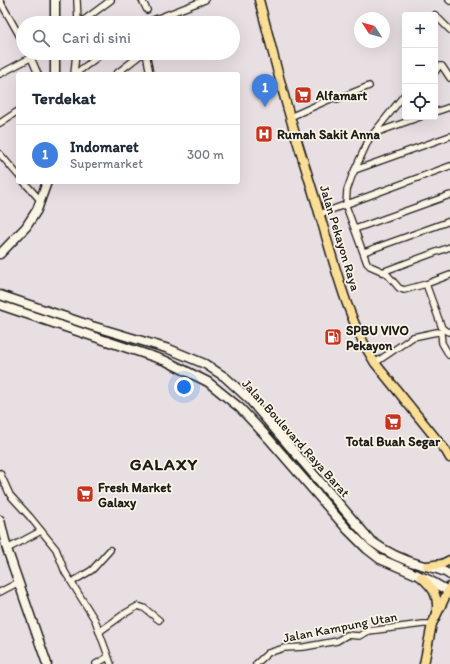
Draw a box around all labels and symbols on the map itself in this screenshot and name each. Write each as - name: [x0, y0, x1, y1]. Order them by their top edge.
- north arrow: [354, 12, 390, 48]
- pin: 1: [252, 74, 278, 107]
- supermarket icon: Alfamart: [293, 85, 313, 105]
- place label: Alfamart: [315, 88, 367, 103]
- hospital icon: Rumah Sakit Anna: [254, 124, 274, 144]
- place label: Rumah Sakit Anna: [277, 127, 380, 142]
- street label: Jalan Pekayon Raya: [317, 183, 363, 293]
- place label: SPBU VIVO Pekayon: [346, 323, 409, 354]
- fuel station icon: SPBU VIVO Pekayon: [323, 327, 343, 347]
- street label: Jalan Boulevard Raya Barat: [239, 376, 353, 500]
- your location: [174, 377, 194, 397]
- supermarket icon: Total Buah Segar: [383, 412, 403, 432]
- place label: Total Buah Segar: [345, 434, 441, 450]
- district label: GALAXY: [130, 454, 198, 474]
- place label: Fresh Market Galaxy: [98, 480, 171, 511]
- supermarket icon: Fresh Market Galaxy: [75, 484, 95, 504]
- street label: Jalan Kampung Utan: [282, 609, 398, 645]

